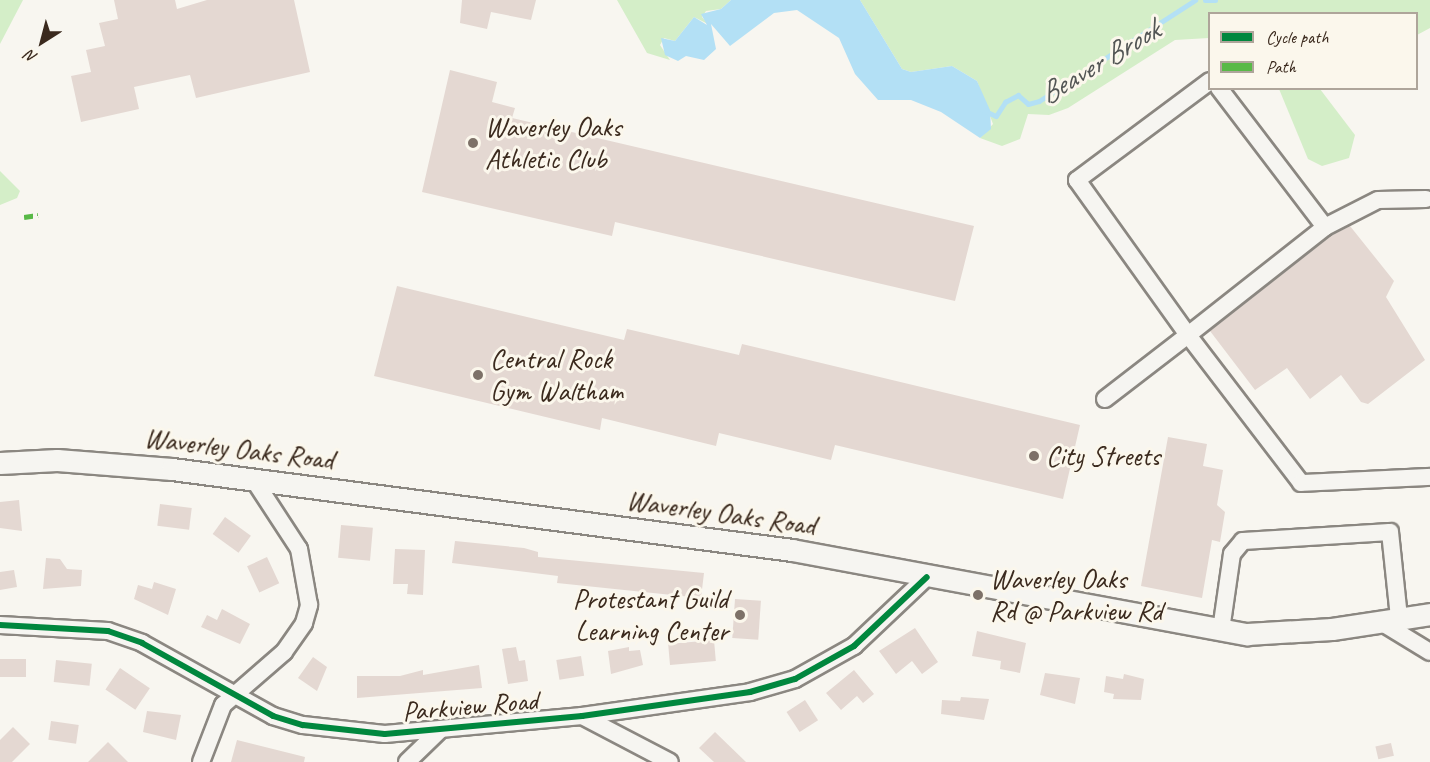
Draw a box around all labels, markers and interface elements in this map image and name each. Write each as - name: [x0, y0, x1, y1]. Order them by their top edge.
- north arrow: [12, 12, 72, 72]
- water label: Beaver Brook: [1032, 12, 1166, 112]
- legend: [1208, 12, 1418, 90]
- text: Cycle path: [1266, 26, 1328, 48]
- text: N: [22, 46, 41, 68]
- text: Path: [1266, 56, 1296, 78]
- place label: Waverley Oaks Athletic Club: [485, 110, 621, 176]
- marker: Waverley Oaks Athletic Club: [466, 136, 480, 150]
- place label: Central Rock Gym Waltham: [490, 342, 623, 408]
- marker: Central Rock Gym Waltham: [471, 368, 485, 382]
- street label: Waverley Oaks Road: [143, 421, 335, 477]
- place label: City Streets: [1046, 439, 1161, 473]
- marker: City Streets: [1027, 449, 1041, 463]
- street label: Waverley Oaks Road: [625, 483, 817, 543]
- place label: Waverley Oaks Rd @ Parkview Rd: [990, 562, 1162, 628]
- place label: Protestant Guild Learning Center: [573, 582, 728, 648]
- marker: Waverley Oaks Rd @ Parkview Rd: [971, 588, 985, 602]
- marker: Protestant Guild Learning Center: [733, 608, 747, 622]
- street label: Parkview Road: [401, 683, 539, 729]

